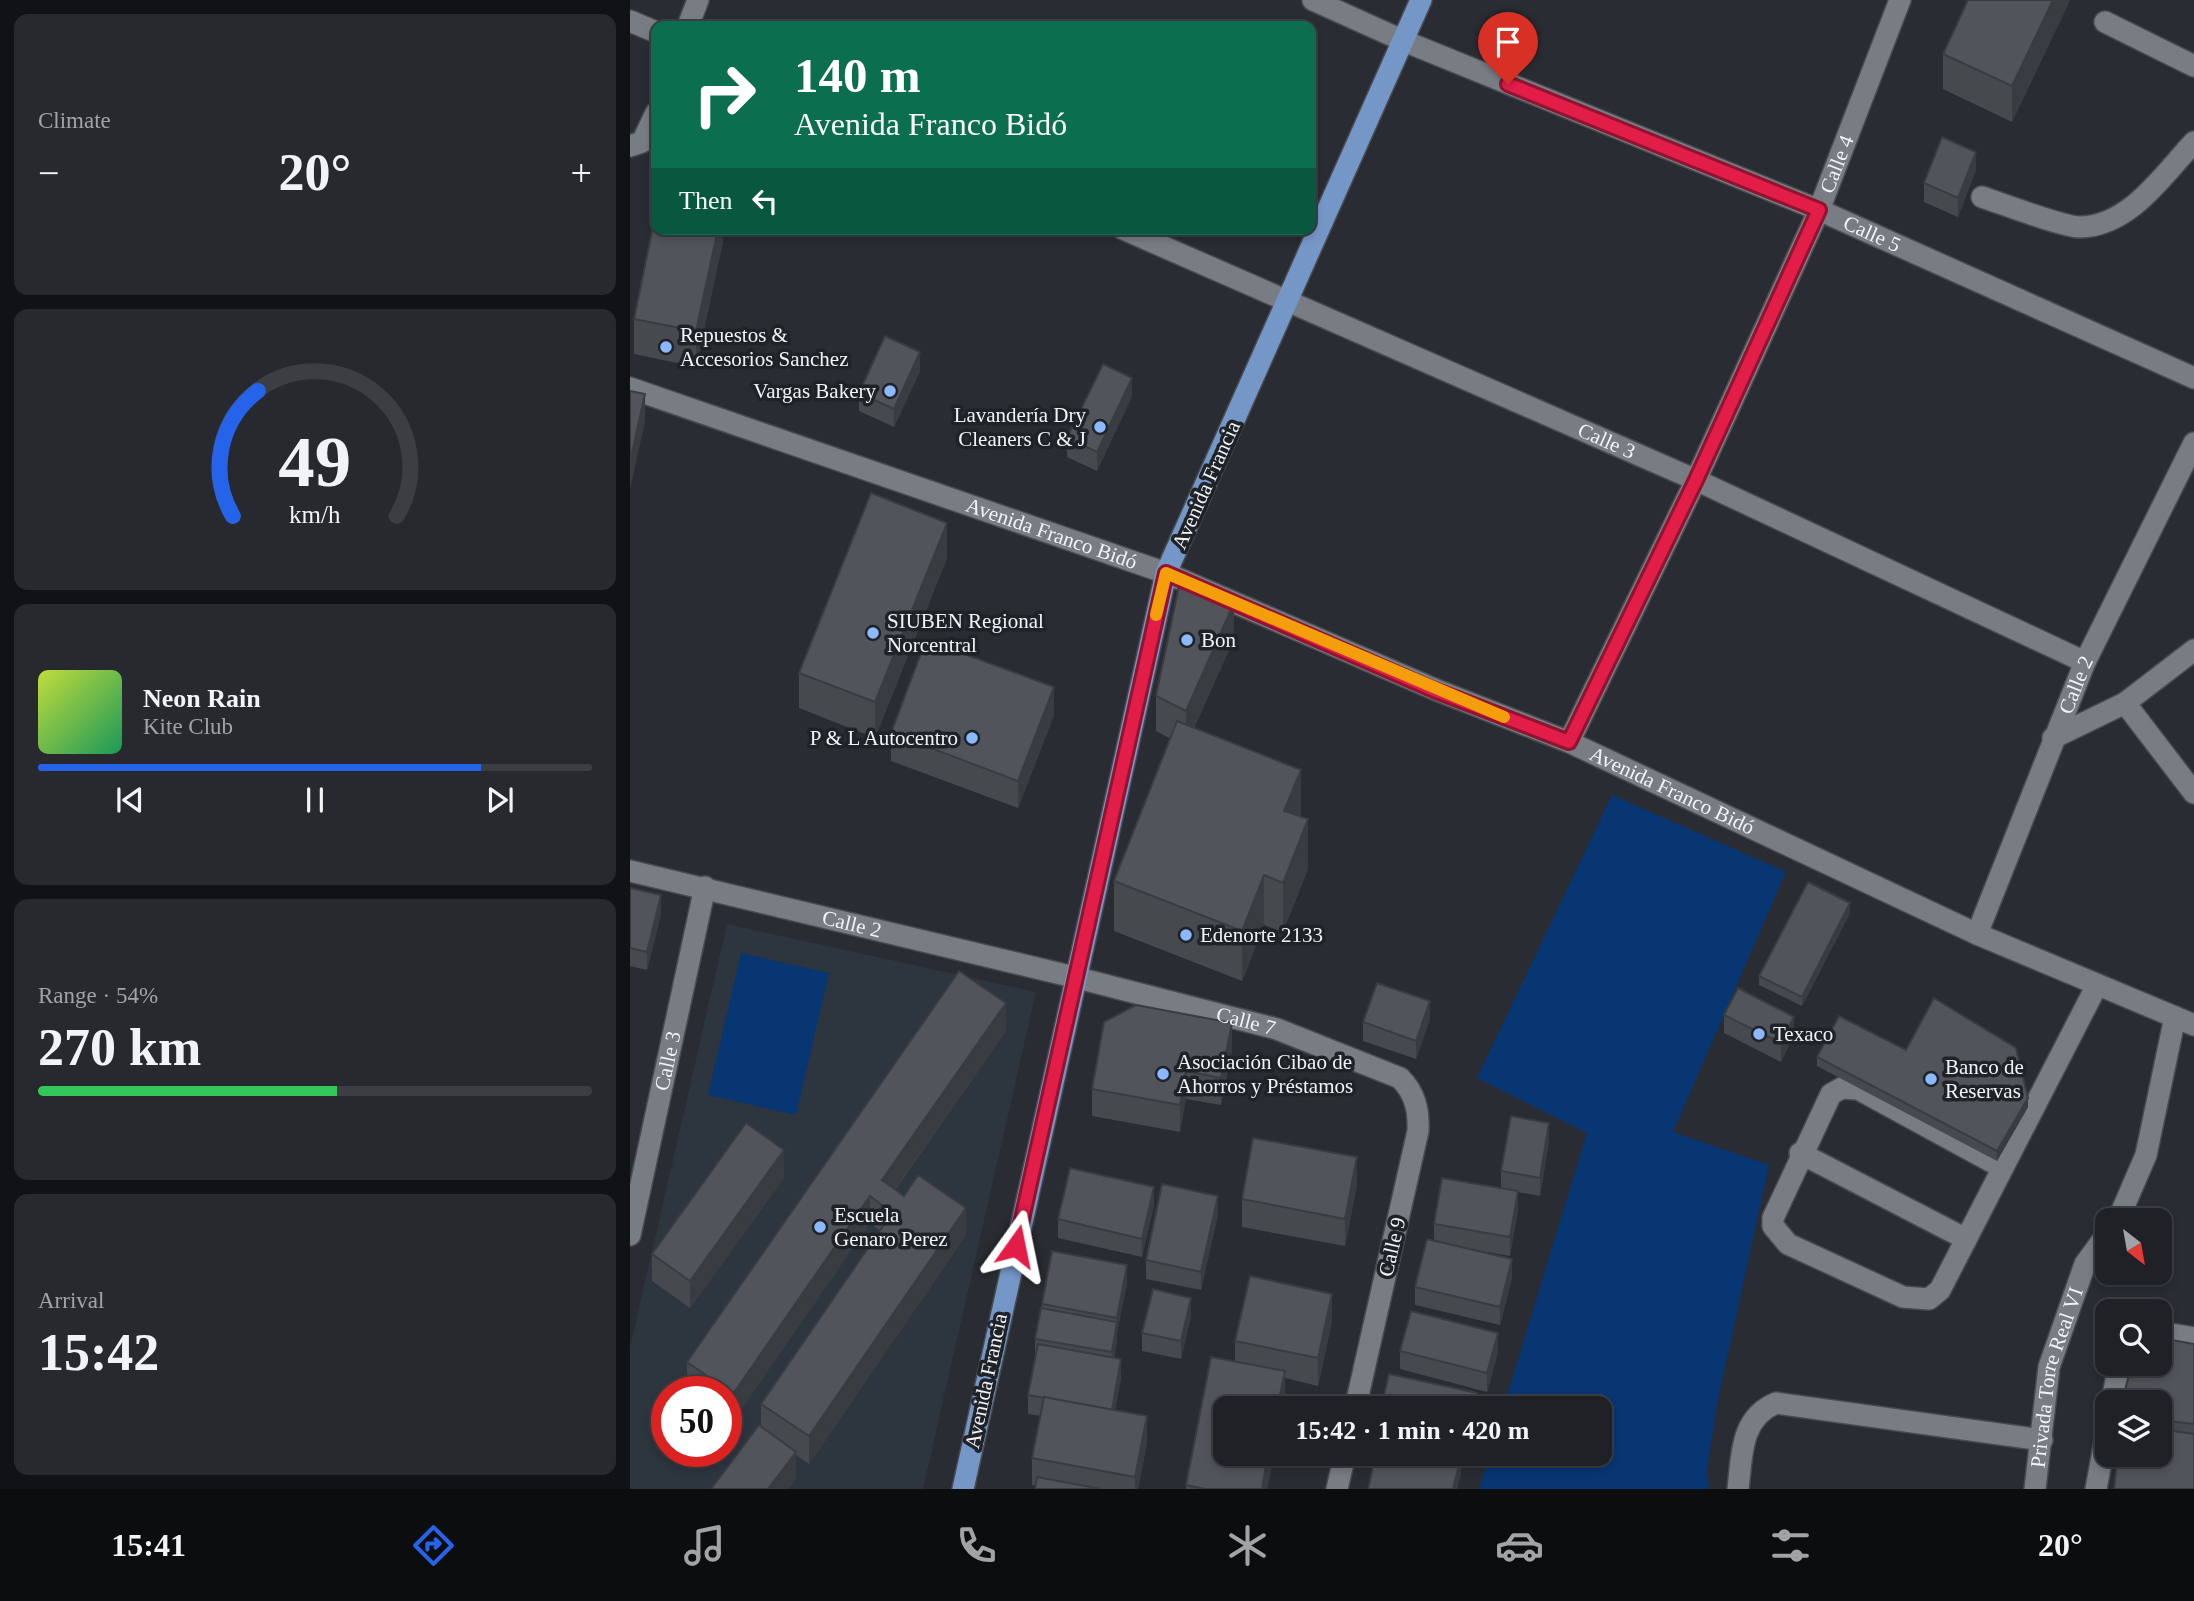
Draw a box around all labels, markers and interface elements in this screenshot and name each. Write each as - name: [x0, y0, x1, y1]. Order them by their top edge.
- pin: [1478, 12.0, 1538, 84]
- icon: arrive: [1489, 23, 1527, 61]
- text: 140 m: [794, 48, 921, 103]
- icon: right: [679, 49, 770, 140]
- text: Avenida Franco Bidó: [794, 106, 1067, 142]
- text: Climate: [38, 108, 111, 133]
- street label: Calle 4: [1815, 131, 1859, 197]
- text: 20°: [279, 144, 351, 201]
- text: −: [38, 152, 59, 194]
- text: +: [571, 152, 592, 194]
- icon: left: [746, 182, 784, 220]
- text: Then: [679, 186, 732, 215]
- street label: Calle 5: [1840, 211, 1904, 257]
- place label: Repuestos & Accesorios Sanchez: [680, 323, 849, 371]
- marker: Repuestos & Accesorios Sanchez: [658, 339, 674, 355]
- place label: Vargas Bakery: [753, 379, 876, 403]
- marker: Vargas Bakery: [882, 383, 898, 399]
- place label: Lavandería Dry Cleaners C & J: [954, 403, 1086, 451]
- street label: Avenida Francia: [1167, 417, 1245, 553]
- street label: Calle 3: [1574, 418, 1639, 464]
- marker: Lavandería Dry Cleaners C & J: [1092, 419, 1108, 435]
- text: 49: [279, 421, 351, 502]
- street label: Avenida Franco Bidó: [963, 493, 1140, 574]
- text: km/h: [289, 500, 341, 527]
- place label: SIUBEN Regional Norcentral: [887, 609, 1044, 657]
- marker: SIUBEN Regional Norcentral: [865, 625, 881, 641]
- place label: Bon: [1201, 628, 1237, 652]
- marker: Bon: [1179, 632, 1195, 648]
- street label: Calle 2: [2054, 652, 2098, 717]
- text: Neon Rain: [143, 684, 261, 713]
- text: Kite Club: [143, 714, 233, 739]
- place label: P & L Autocentro: [810, 726, 958, 750]
- marker: P & L Autocentro: [964, 730, 980, 746]
- street label: Avenida Franco Bidó: [1586, 741, 1758, 840]
- icon: previous: [111, 781, 149, 819]
- icon: pause: [296, 781, 334, 819]
- icon: next: [481, 781, 519, 819]
- street label: Calle 2: [820, 905, 884, 943]
- place label: Edenorte 2133: [1200, 923, 1323, 947]
- marker: Edenorte 2133: [1178, 927, 1194, 943]
- text: Range · 54%: [38, 983, 158, 1008]
- street label: Calle 7: [1214, 1002, 1278, 1040]
- text: 270 km: [38, 1019, 201, 1076]
- place label: Texaco: [1773, 1022, 1833, 1046]
- marker: Texaco: [1751, 1026, 1767, 1042]
- street label: Calle 3: [649, 1029, 686, 1093]
- place label: Asociación Cibao de Ahorros y Préstamos: [1177, 1050, 1353, 1098]
- place label: Banco de Reservas: [1945, 1055, 2024, 1103]
- marker: Asociación Cibao de Ahorros y Préstamos: [1155, 1066, 1171, 1082]
- marker: Banco de Reservas: [1923, 1071, 1939, 1087]
- place label: Escuela Genaro Perez: [834, 1203, 948, 1251]
- north arrow: [2095, 1208, 2172, 1284]
- map controls: [2095, 1208, 2172, 1467]
- position arrow: [979, 1209, 1053, 1283]
- street label: Calle 9: [1374, 1215, 1410, 1279]
- marker: Escuela Genaro Perez: [812, 1219, 828, 1235]
- street label: Privada Torre Real VI: [2026, 1284, 2088, 1469]
- text: Arrival: [38, 1288, 104, 1313]
- button: search: [2095, 1299, 2172, 1376]
- street label: Avenida Francia: [960, 1310, 1012, 1451]
- text: 15:42: [38, 1324, 159, 1381]
- speed limit sign: 50: [651, 1376, 742, 1467]
- button: layers: [2095, 1390, 2172, 1467]
- text: 15:42 · 1 min · 420 m: [1296, 1416, 1530, 1445]
- icon: directions: [409, 1521, 458, 1570]
- icon: music: [680, 1521, 729, 1570]
- icon: phone: [952, 1521, 1001, 1570]
- icon: climate: [1223, 1521, 1272, 1570]
- icon: car: [1495, 1521, 1544, 1570]
- icon: filters: [1766, 1521, 1815, 1570]
- text: 15:41: [111, 1527, 186, 1563]
- text: 20°: [2038, 1527, 2083, 1563]

